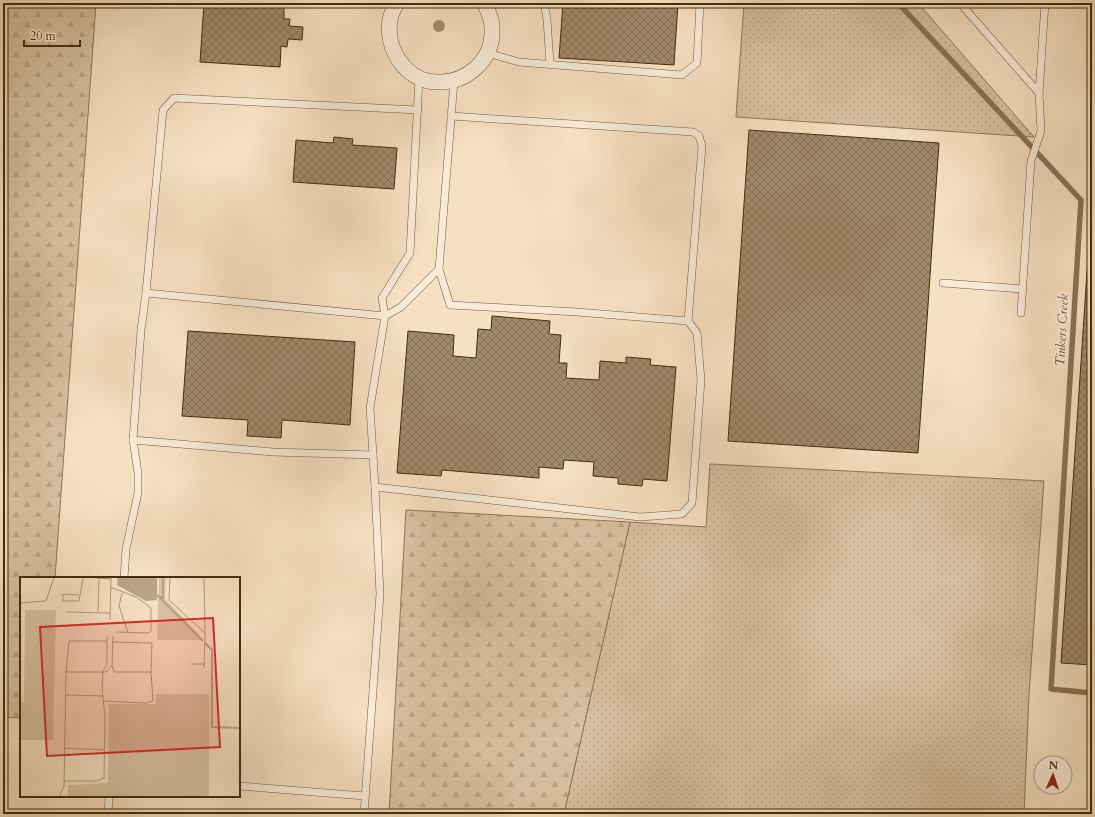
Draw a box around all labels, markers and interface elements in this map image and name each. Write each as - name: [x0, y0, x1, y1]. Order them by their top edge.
- scale bar: [24, 22, 80, 48]
- text: 20 m: [30, 28, 57, 44]
- water label: Tinkers Creek: [1051, 293, 1073, 366]
- inset map: [20, 577, 240, 797]
- north arrow: [1033, 755, 1073, 795]
- text: N: [1048, 758, 1059, 773]

